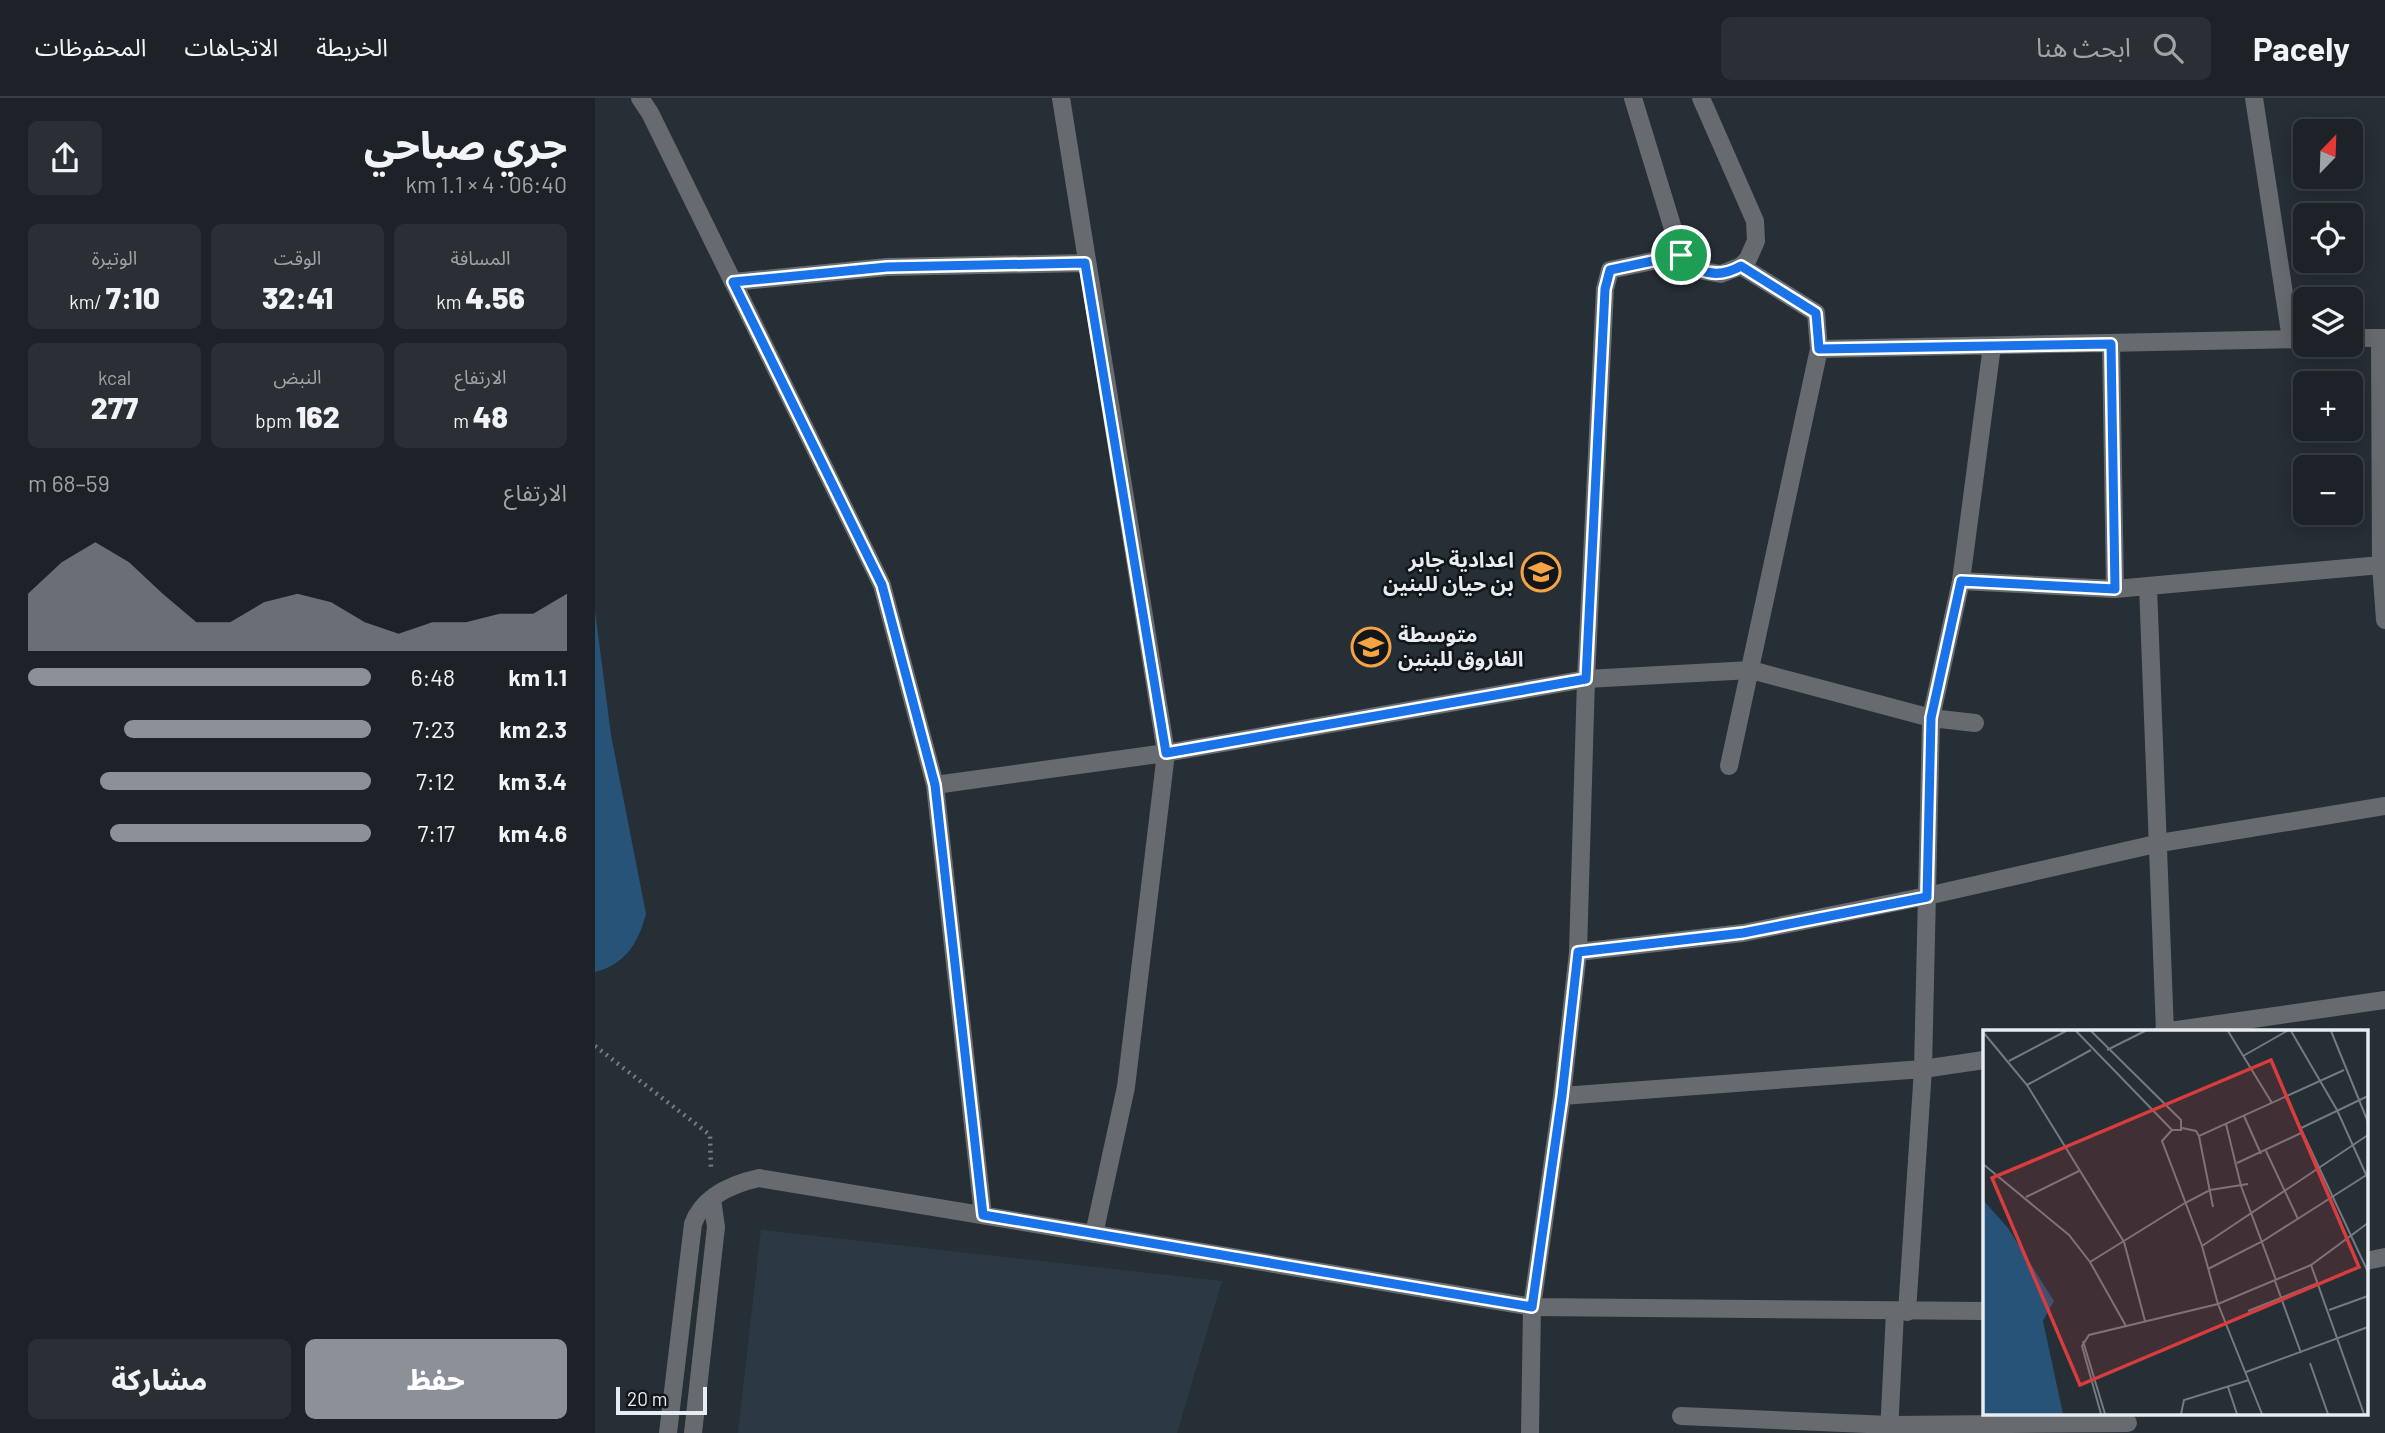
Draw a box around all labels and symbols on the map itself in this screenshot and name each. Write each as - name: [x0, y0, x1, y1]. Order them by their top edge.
- north arrow: [2293, 119, 2363, 189]
- pin: [1651, 225, 1711, 285]
- place label: اعدادية جابر بن حيان للبنين: [1383, 546, 1514, 596]
- school or university icon: اعدادية جابر بن حيان للبنين: [1520, 551, 1562, 593]
- place label: متوسطة الفاروق للبنين: [1398, 621, 1524, 671]
- school or university icon: متوسطة الفاروق للبنين: [1350, 626, 1392, 668]
- inset map: [1983, 1030, 2367, 1416]
- scale bar: [616, 1384, 707, 1416]

